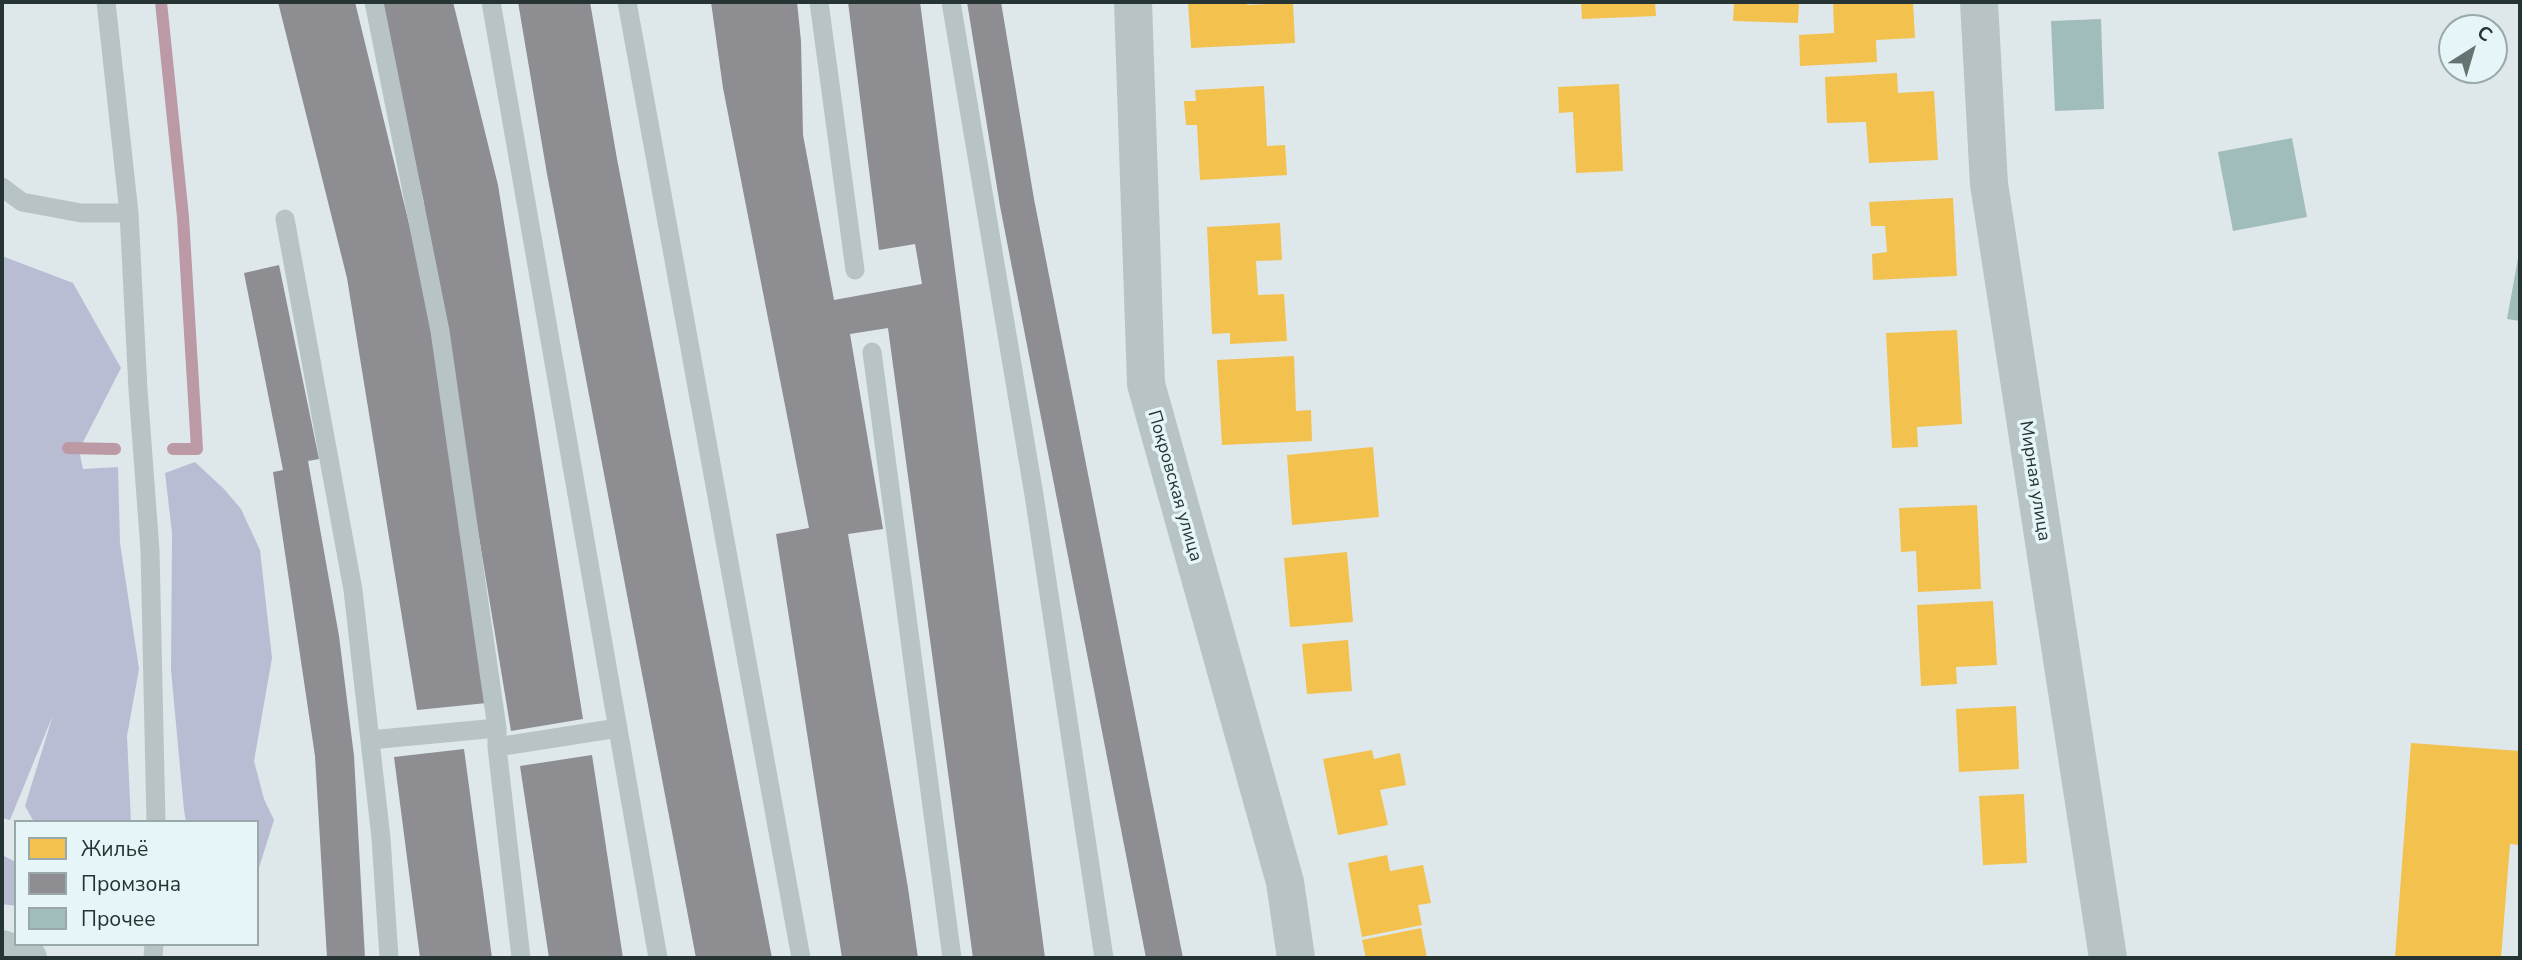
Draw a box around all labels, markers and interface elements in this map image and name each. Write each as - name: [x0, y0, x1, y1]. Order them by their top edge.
- north arrow: [2438, 14, 2508, 84]
- text: С: [2471, 20, 2497, 48]
- street label: Покровская улица: [1142, 408, 1206, 564]
- street label: Мирная улица: [2014, 419, 2054, 543]
- legend: [14, 820, 259, 946]
- text: Жильё: [81, 835, 148, 863]
- text: Промзона: [81, 870, 181, 898]
- text: Прочее: [81, 905, 156, 933]

